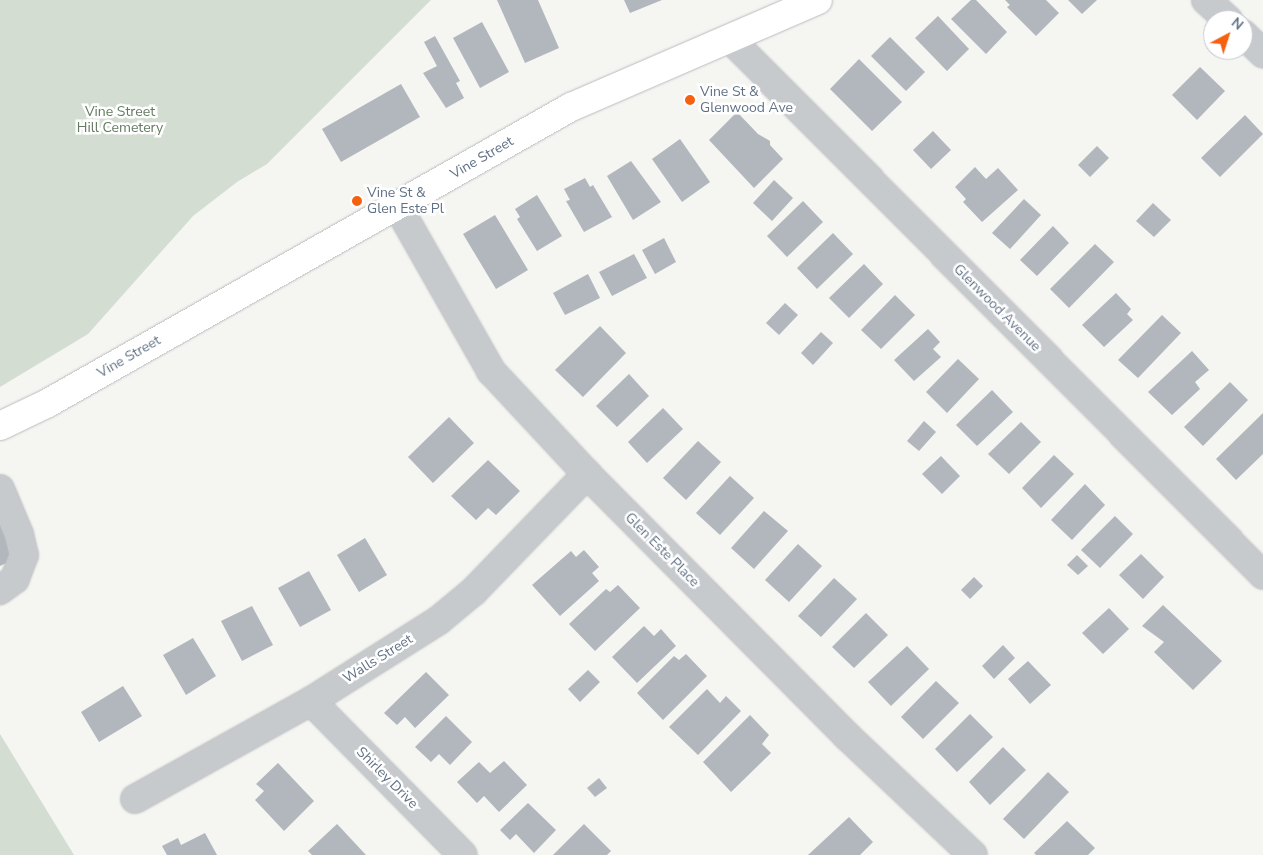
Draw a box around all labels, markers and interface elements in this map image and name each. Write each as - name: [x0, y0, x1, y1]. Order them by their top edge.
- north arrow: [1203, 10, 1253, 60]
- text: N: [1227, 13, 1247, 35]
- place label: Vine St & Glenwood Ave: [700, 84, 793, 116]
- marker: Vine St & Glenwood Ave: [684, 94, 696, 106]
- park label: Vine Street Hill Cemetery: [77, 104, 163, 136]
- street label: Vine Street: [447, 133, 517, 183]
- place label: Vine St & Glen Este Pl: [367, 185, 444, 218]
- marker: Vine St & Glen Este Pl: [351, 195, 363, 207]
- street label: Glenwood Avenue: [950, 261, 1044, 355]
- street label: Vine Street: [94, 332, 164, 382]
- street label: Glen Este Place: [621, 509, 703, 591]
- street label: Walls Street: [340, 631, 416, 687]
- street label: Shirley Drive: [353, 744, 421, 812]

